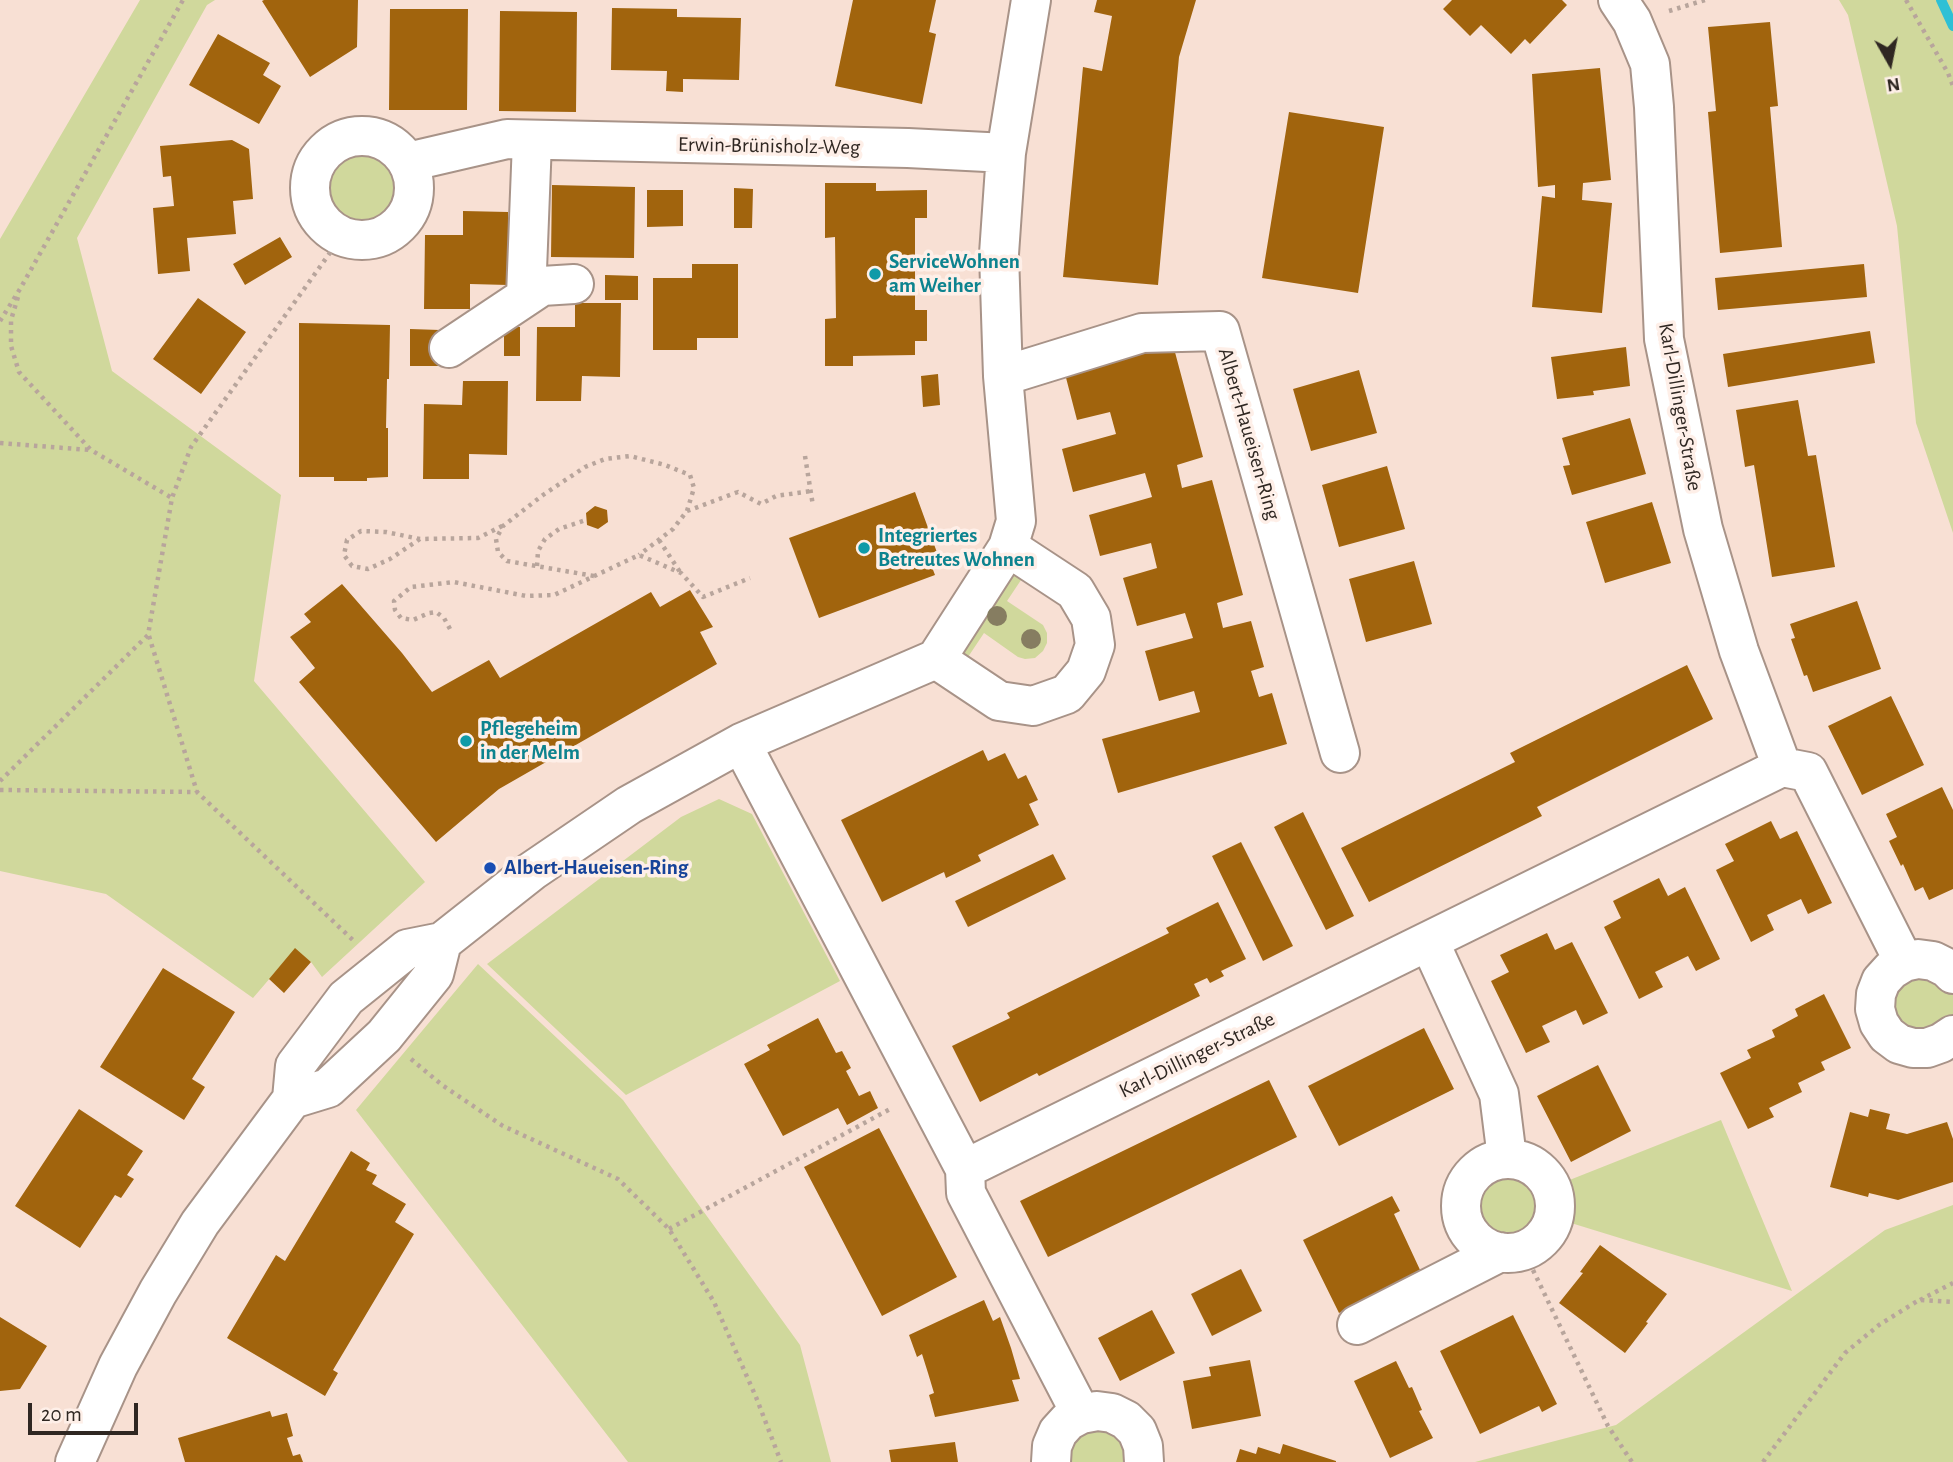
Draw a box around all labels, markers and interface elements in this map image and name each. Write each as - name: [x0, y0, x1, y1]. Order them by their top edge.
- north arrow: [1855, 28, 1925, 98]
- text: N: [1885, 74, 1901, 95]
- street label: Erwin-Brünisholz-Weg: [678, 132, 860, 160]
- place label: ServiceWohnen am Weiher: [889, 249, 1020, 299]
- marker: ServiceWohnen am Weiher: [867, 266, 883, 282]
- street label: Karl-Dillinger-Straße: [1653, 321, 1707, 493]
- street label: Albert-Haueisen-Ring: [1212, 345, 1286, 523]
- place label: Integriertes Betreutes Wohnen: [878, 523, 1035, 573]
- marker: Integriertes Betreutes Wohnen: [856, 540, 872, 556]
- place label: Pflegeheim in der Melm: [480, 716, 580, 766]
- marker: Pflegeheim in der Melm: [458, 733, 474, 749]
- place label: Albert-Haueisen-Ring: [504, 855, 688, 881]
- marker: Albert-Haueisen-Ring: [482, 860, 498, 876]
- street label: Karl-Dillinger-Straße: [1115, 1006, 1279, 1104]
- scale bar: [32, 1388, 142, 1432]
- text: 20 m: [41, 1404, 82, 1425]

